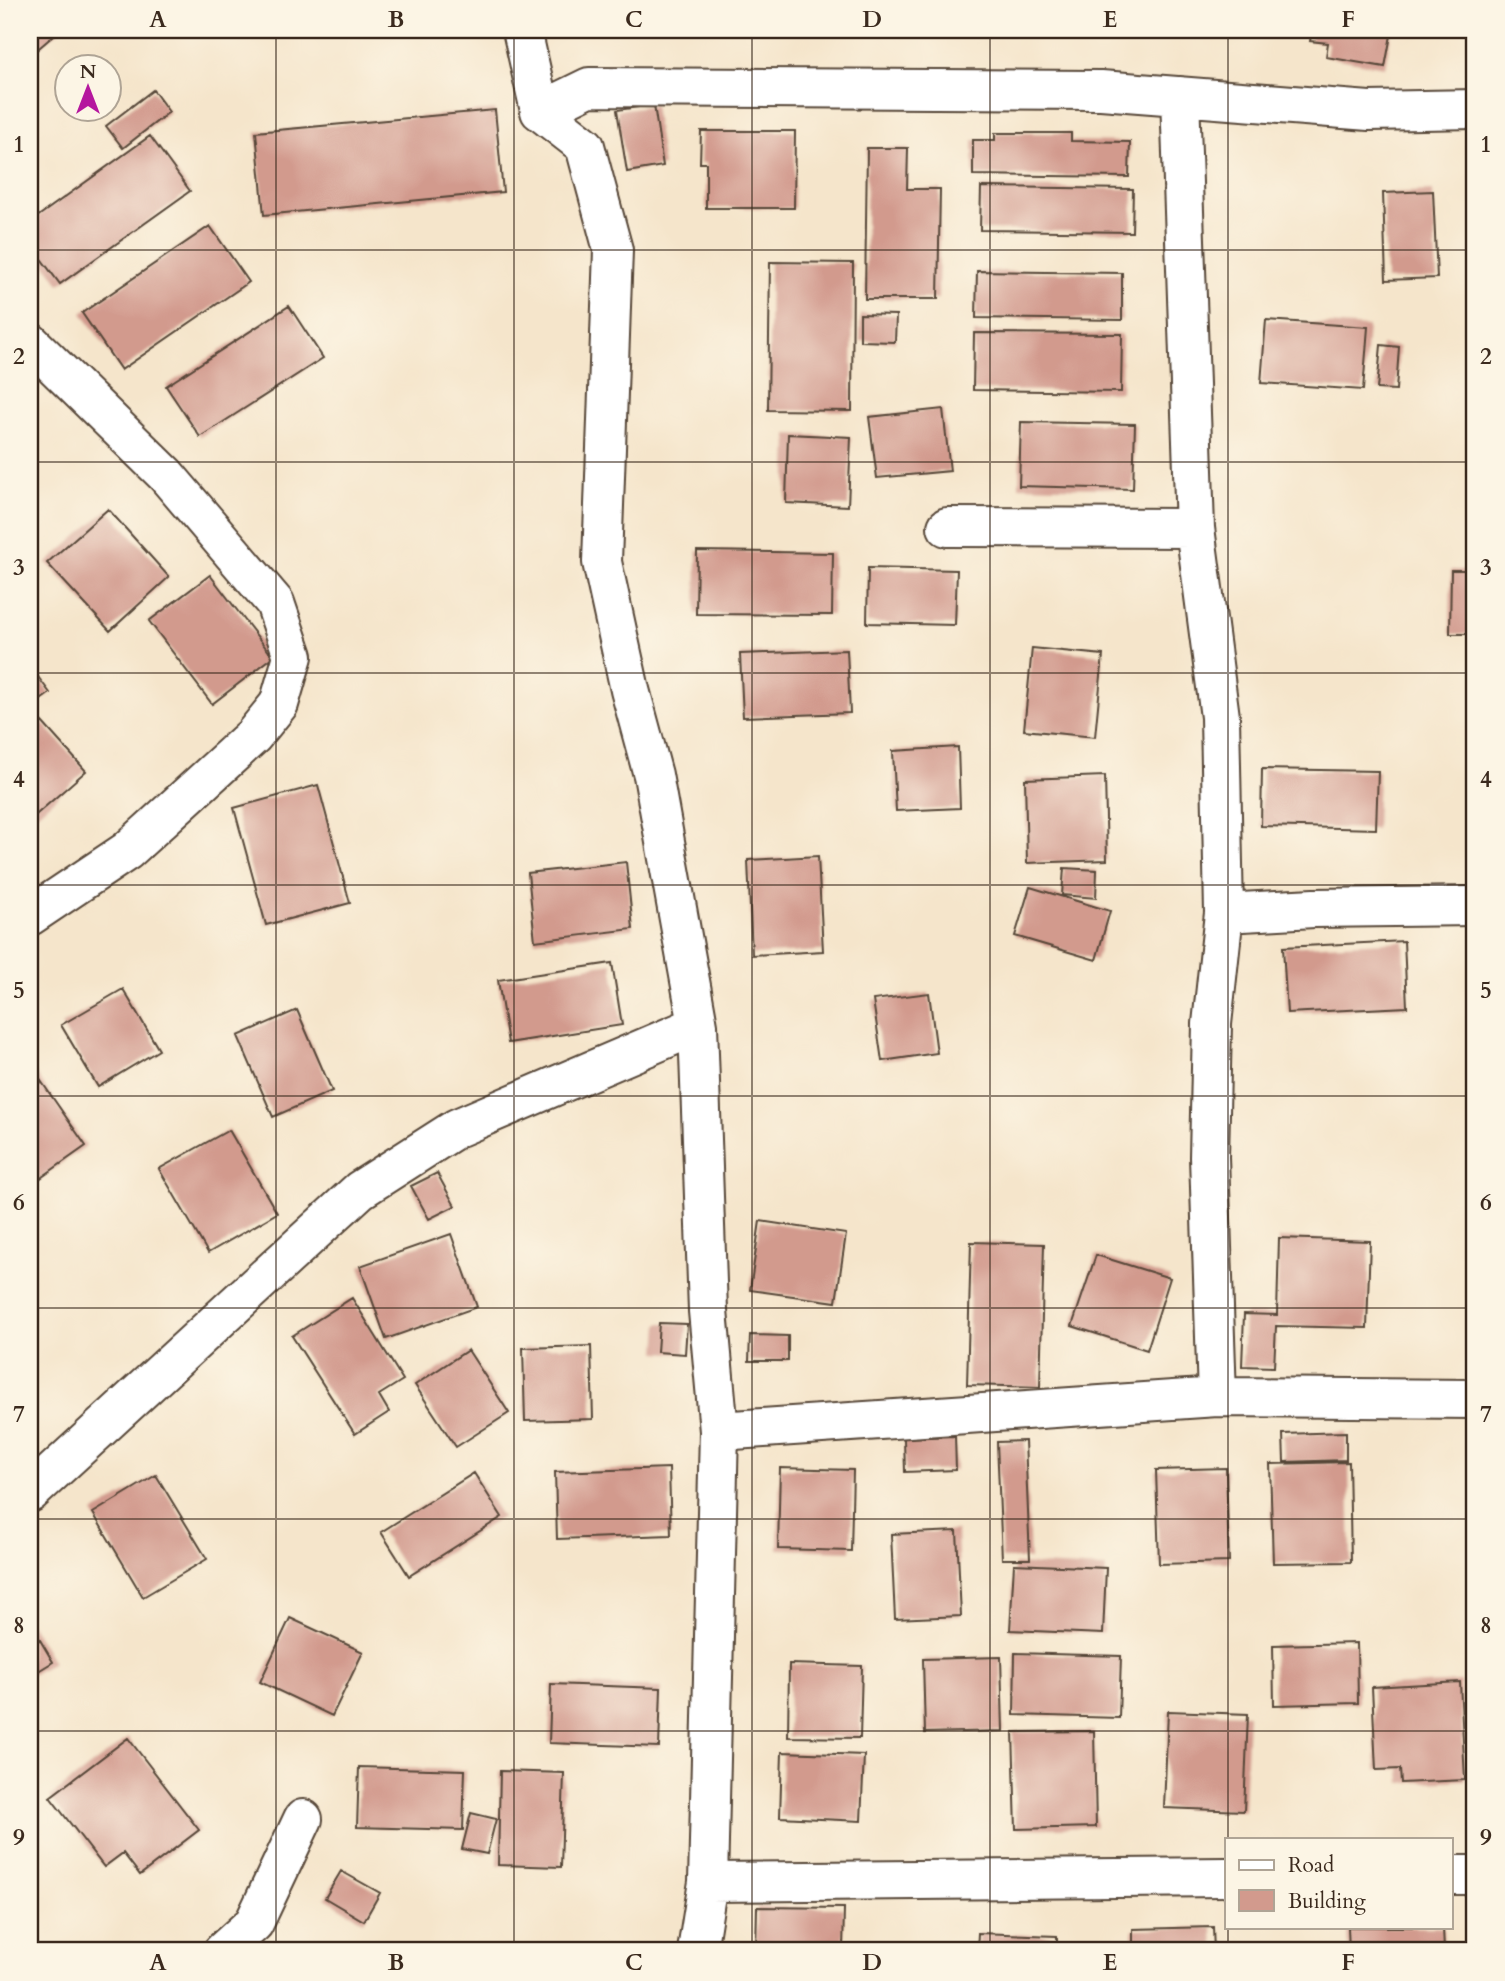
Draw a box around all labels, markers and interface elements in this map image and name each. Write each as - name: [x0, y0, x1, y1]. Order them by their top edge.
- text: A: [149, 4, 167, 35]
- text: B: [388, 4, 404, 35]
- text: C: [625, 4, 643, 35]
- text: D: [862, 4, 882, 35]
- text: E: [1103, 4, 1117, 35]
- text: F: [1341, 4, 1355, 35]
- north arrow: [52, 52, 122, 122]
- text: N: [80, 59, 97, 85]
- text: 1: [13, 129, 25, 160]
- text: 1: [1480, 129, 1492, 160]
- text: 2: [13, 341, 25, 372]
- text: 2: [1480, 341, 1492, 372]
- text: 3: [13, 552, 25, 583]
- text: 3: [1480, 552, 1492, 583]
- text: 4: [13, 764, 25, 795]
- text: 4: [1480, 764, 1492, 795]
- text: 5: [13, 975, 25, 1006]
- text: 5: [1480, 975, 1492, 1006]
- text: 6: [13, 1187, 25, 1218]
- text: 6: [1480, 1187, 1492, 1218]
- text: 7: [13, 1399, 25, 1430]
- text: 7: [1480, 1399, 1492, 1430]
- text: 8: [13, 1610, 25, 1641]
- text: 8: [1480, 1610, 1492, 1641]
- text: 9: [13, 1822, 25, 1853]
- text: 9: [1480, 1822, 1492, 1853]
- legend: [1225, 1838, 1452, 1928]
- text: Road: [1288, 1851, 1334, 1880]
- text: Building: [1288, 1887, 1366, 1916]
- text: A: [149, 1947, 167, 1978]
- text: B: [388, 1947, 404, 1978]
- text: C: [625, 1947, 643, 1978]
- text: D: [862, 1947, 882, 1978]
- text: E: [1103, 1947, 1117, 1978]
- text: F: [1341, 1947, 1355, 1978]

